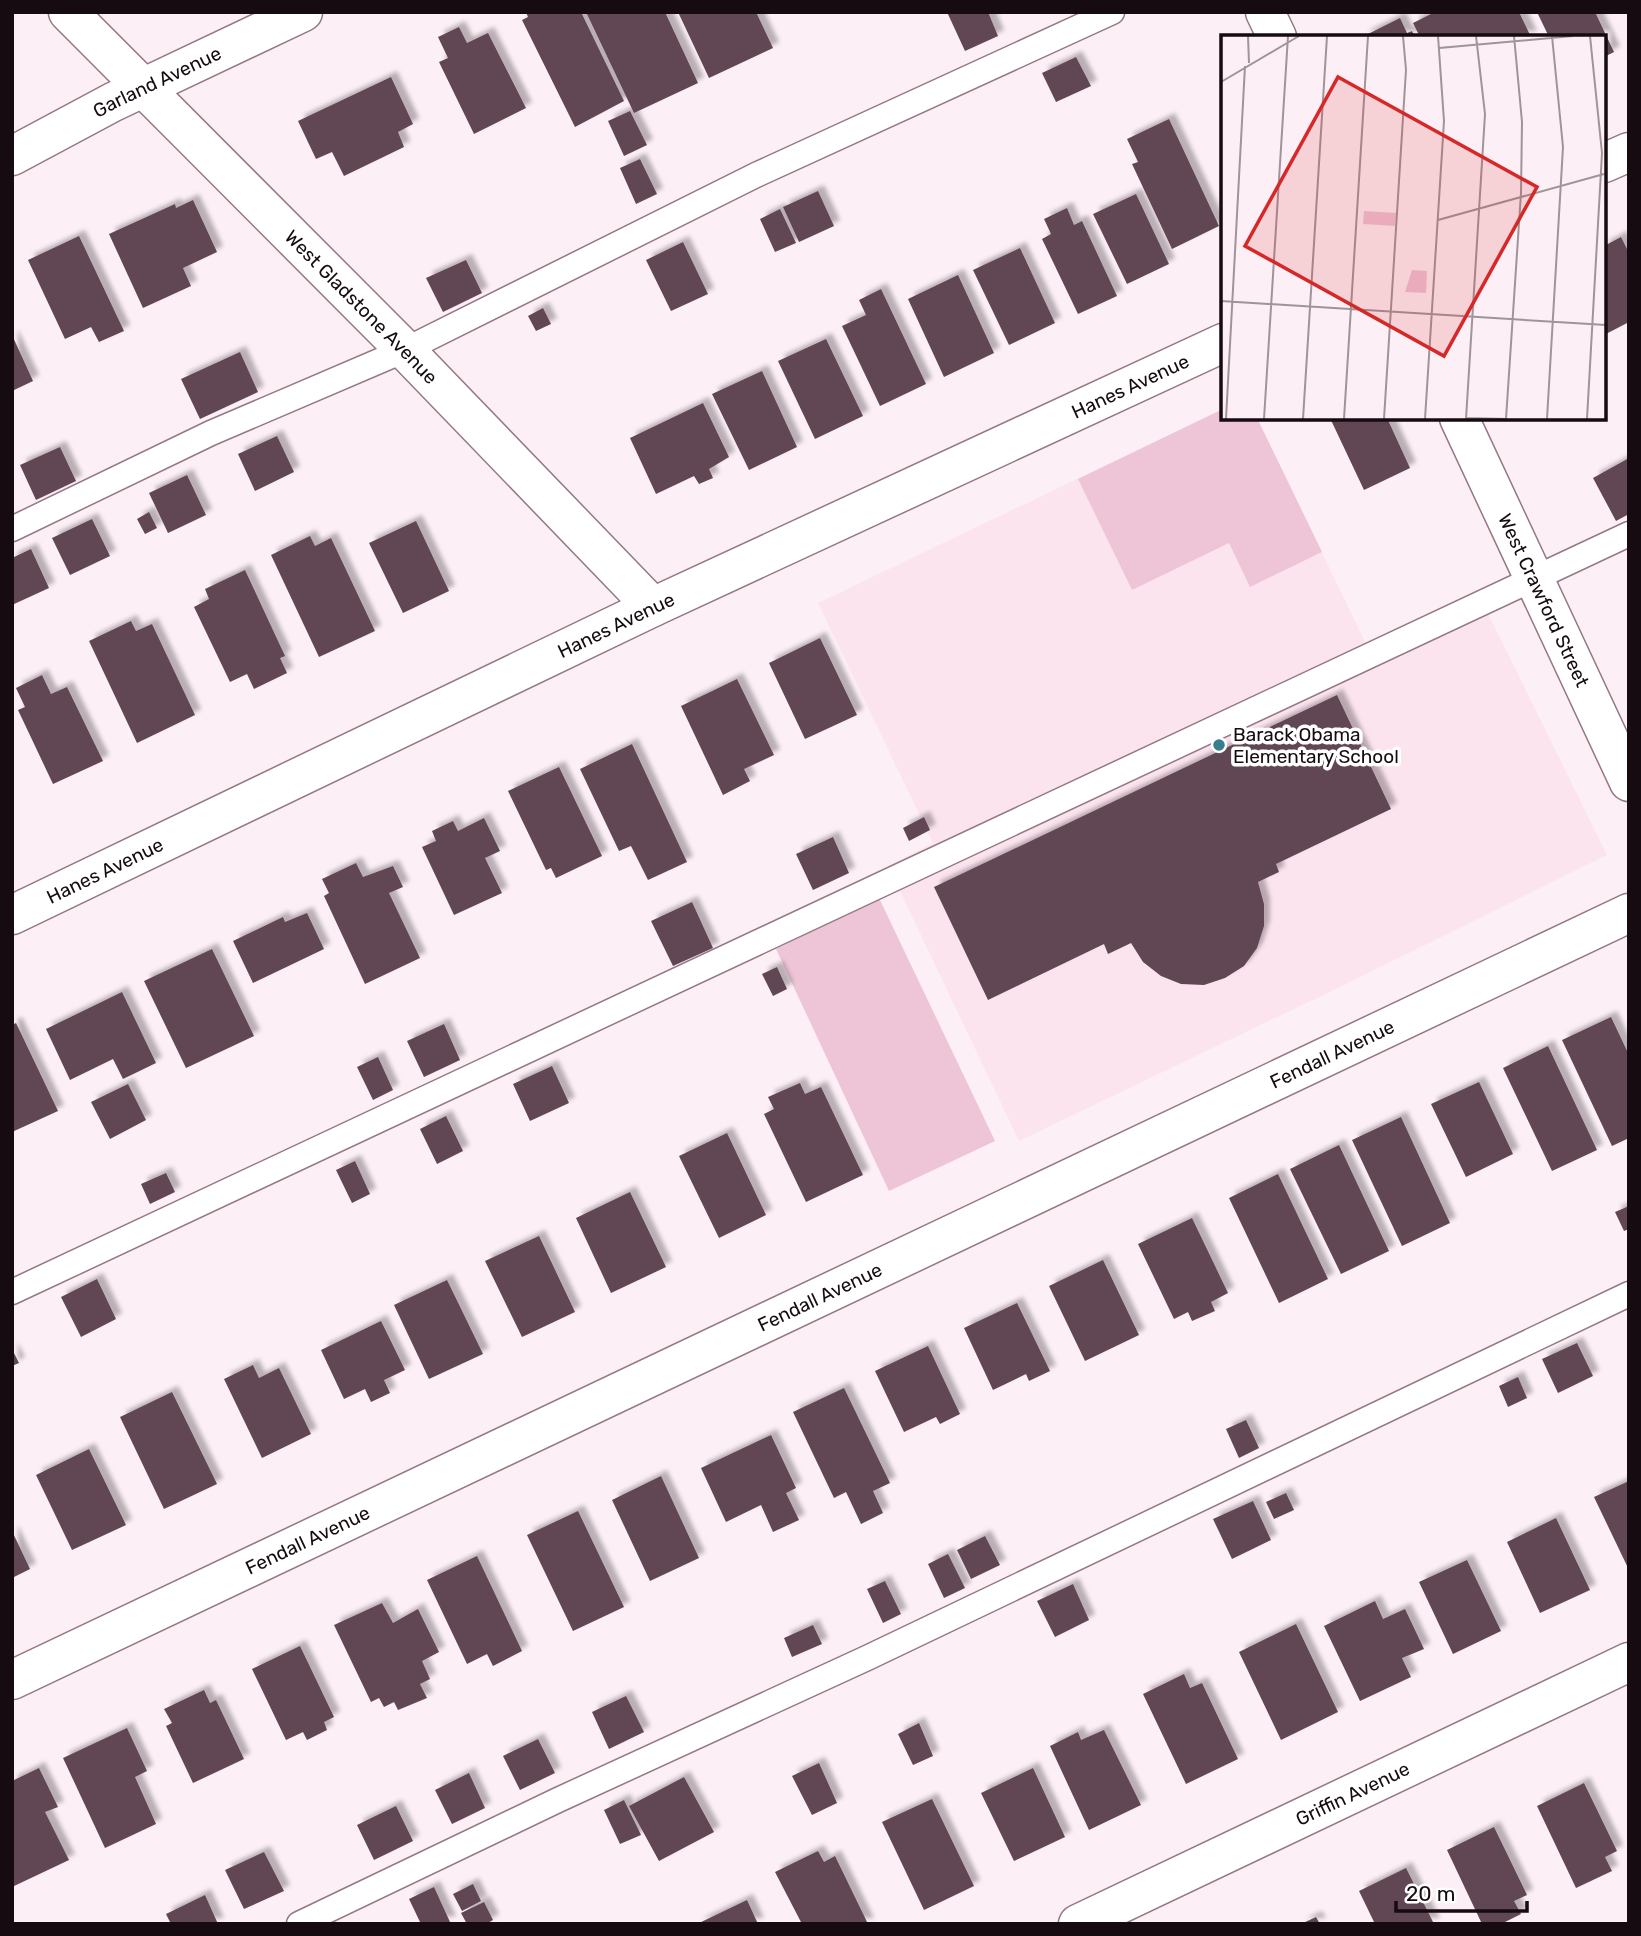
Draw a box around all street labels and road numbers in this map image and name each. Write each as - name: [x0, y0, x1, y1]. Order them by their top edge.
- street label: Garland Avenue: [89, 41, 225, 123]
- street label: West Gladstone Avenue: [280, 225, 442, 389]
- street label: Hanes Avenue: [1068, 349, 1193, 424]
- street label: West Crawford Street: [1493, 510, 1594, 691]
- street label: Hanes Avenue: [554, 588, 678, 663]
- street label: Hanes Avenue: [43, 833, 167, 909]
- street label: Fendall Avenue: [1266, 1015, 1398, 1094]
- street label: Fendall Avenue: [754, 1258, 886, 1337]
- street label: Fendall Avenue: [242, 1501, 374, 1580]
- street label: Griffin Avenue: [1292, 1757, 1413, 1831]

